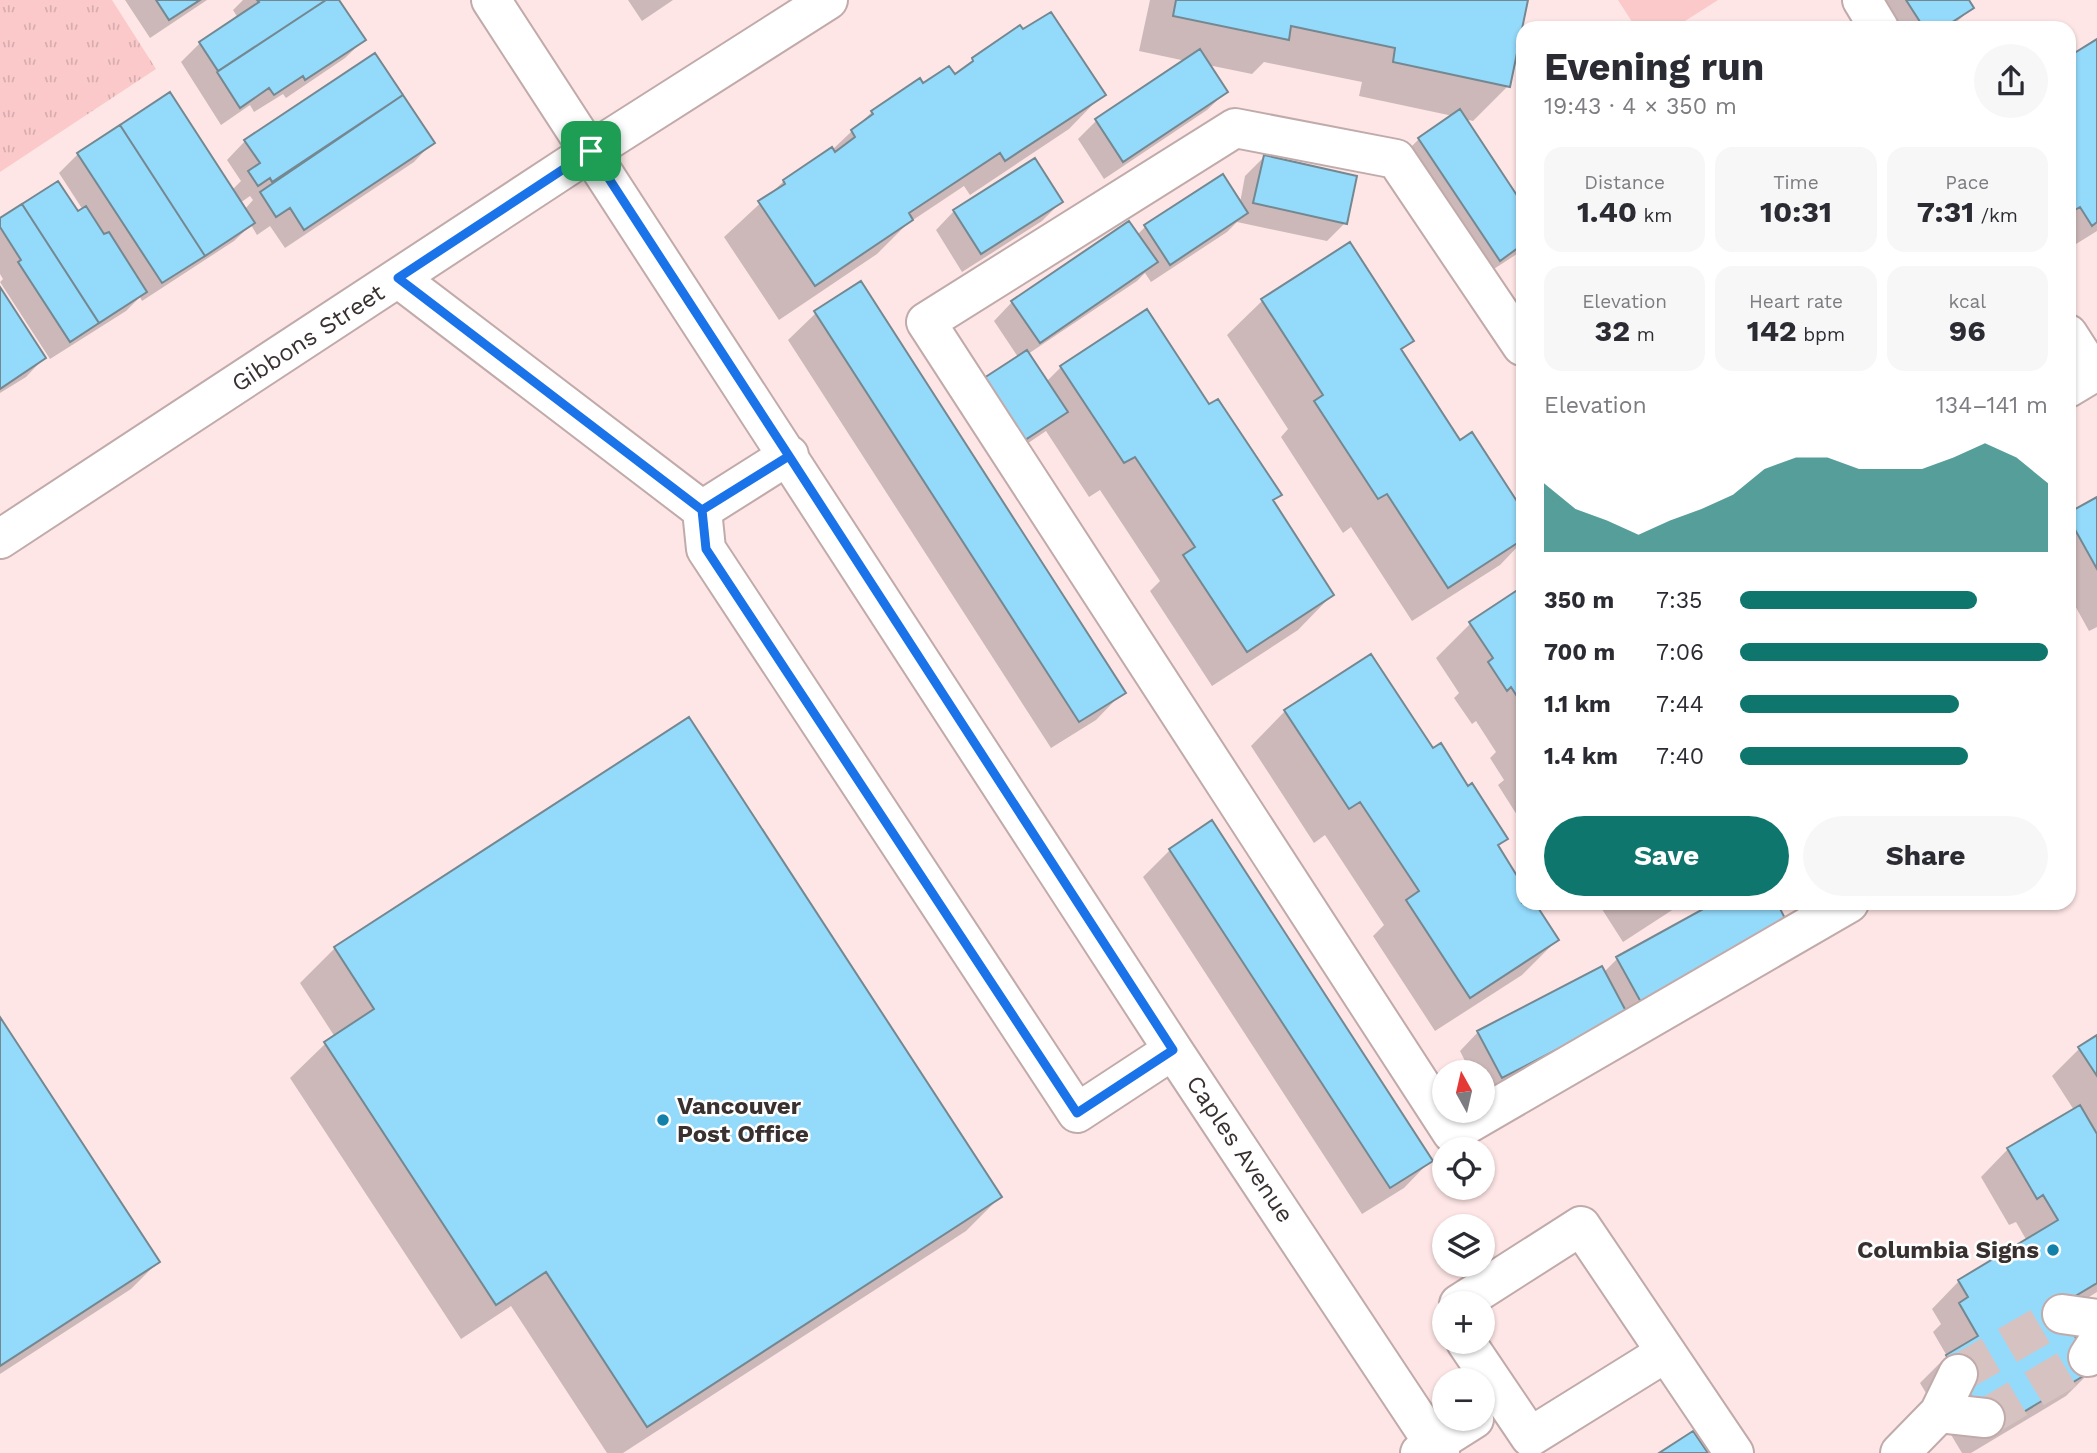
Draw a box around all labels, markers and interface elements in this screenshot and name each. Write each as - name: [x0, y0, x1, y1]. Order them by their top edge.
- button: share: [1974, 44, 2048, 118]
- text: Evening run: [1544, 45, 1764, 89]
- text: 19:43 · 4 × 350 m: [1544, 93, 1737, 120]
- pin: [561, 121, 621, 181]
- icon: arrive: [572, 132, 610, 170]
- text: Distance: [1584, 171, 1665, 194]
- text: Time: [1773, 171, 1819, 194]
- text: Pace: [1945, 171, 1989, 194]
- text: 1.40: [1577, 194, 1637, 229]
- text: 10:31: [1760, 194, 1832, 229]
- text: 7:31: [1917, 194, 1974, 229]
- text: km: [1637, 204, 1672, 227]
- text: /km: [1974, 204, 2018, 227]
- street label: Gibbons Street: [226, 278, 390, 398]
- text: Elevation: [1582, 290, 1667, 313]
- text: Heart rate: [1749, 290, 1843, 313]
- text: kcal: [1949, 290, 1986, 313]
- text: 32: [1595, 313, 1630, 348]
- text: 142: [1747, 313, 1797, 348]
- text: 96: [1949, 313, 1986, 348]
- text: m: [1630, 323, 1655, 346]
- text: bpm: [1797, 323, 1845, 346]
- text: Elevation: [1544, 392, 1647, 419]
- text: 134–141 m: [1936, 392, 2048, 419]
- text: 350 m: [1544, 587, 1614, 614]
- text: 7:35: [1656, 587, 1703, 614]
- text: 700 m: [1544, 639, 1615, 666]
- text: 7:06: [1656, 639, 1704, 666]
- text: 1.1 km: [1544, 691, 1611, 718]
- text: 7:44: [1656, 691, 1704, 718]
- text: 1.4 km: [1544, 743, 1618, 770]
- text: 7:40: [1656, 743, 1704, 770]
- button: Save: [1544, 816, 1789, 896]
- button: Share: [1803, 816, 2048, 896]
- north arrow: [1432, 1060, 1494, 1124]
- map controls: [1432, 1060, 1495, 1431]
- street label: Caples Avenue: [1181, 1070, 1299, 1228]
- place label: Vancouver Post Office: [677, 1092, 809, 1148]
- marker: Vancouver Post Office: [655, 1112, 671, 1128]
- button: locate: [1432, 1137, 1495, 1200]
- button: layers: [1432, 1214, 1495, 1277]
- place label: Columbia Signs: [1857, 1236, 2039, 1264]
- marker: Columbia Signs: [2045, 1242, 2061, 1258]
- button: +: [1432, 1291, 1495, 1354]
- button: −: [1432, 1368, 1495, 1431]

